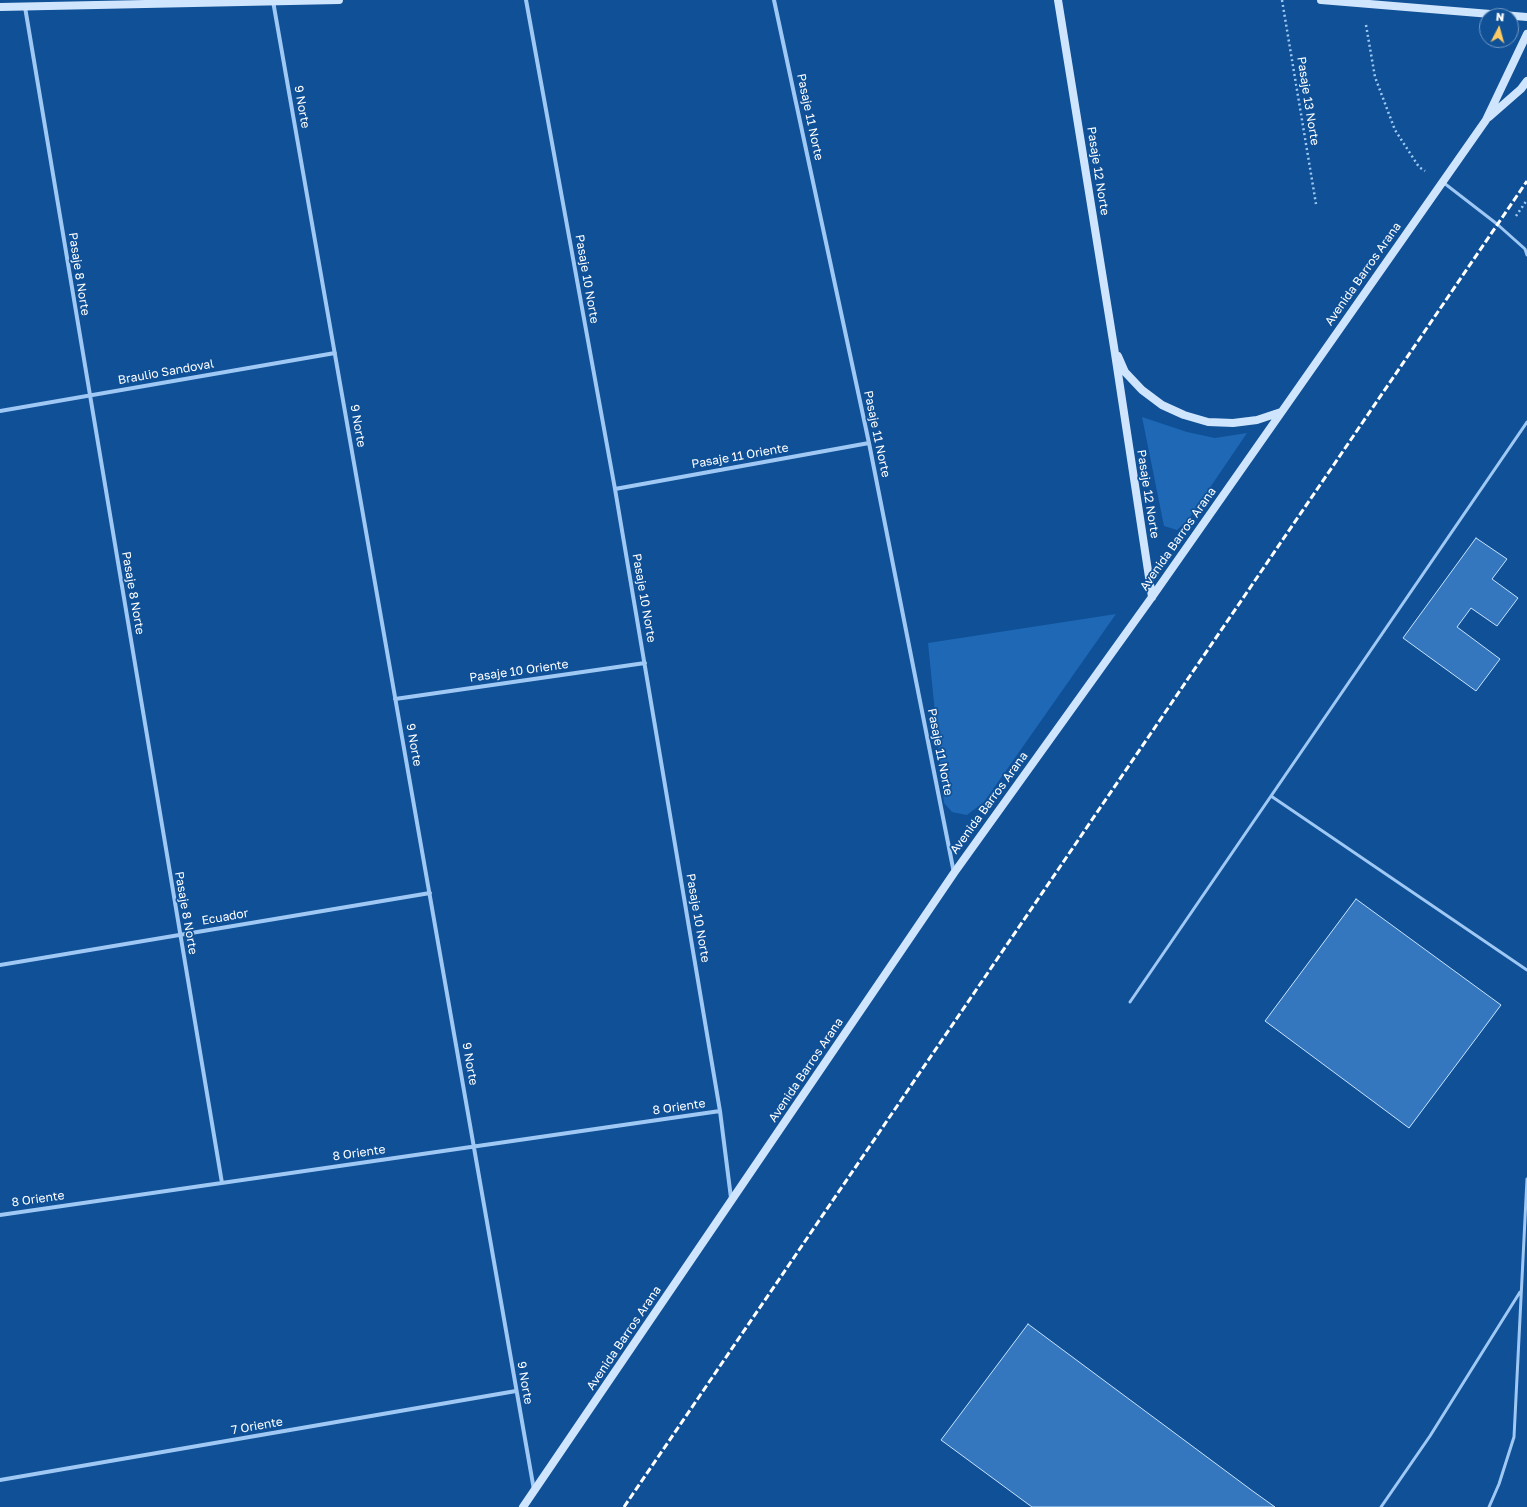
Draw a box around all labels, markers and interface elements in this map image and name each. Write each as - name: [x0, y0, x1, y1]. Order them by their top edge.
- north arrow: [1479, 8, 1519, 48]
- text: N: [1495, 10, 1505, 23]
- street label: Pasaje 13 Norte: [1294, 56, 1322, 146]
- street label: Pasaje 11 Norte: [794, 72, 826, 162]
- street label: 9 Norte: [291, 84, 313, 130]
- street label: Pasaje 12 Norte: [1084, 126, 1112, 216]
- street label: Avenida Barros Arana: [1322, 220, 1404, 328]
- street label: Pasaje 8 Norte: [65, 231, 93, 317]
- street label: Pasaje 10 Norte: [572, 233, 602, 325]
- street label: Braulio Sandoval: [117, 356, 215, 388]
- street label: Pasaje 11 Norte: [861, 389, 893, 479]
- street label: 9 Norte: [347, 403, 369, 449]
- street label: Pasaje 11 Oriente: [690, 440, 790, 472]
- street label: Pasaje 12 Norte: [1134, 449, 1162, 539]
- street label: Avenida Barros Arana: [1137, 485, 1219, 593]
- street label: Pasaje 8 Norte: [119, 550, 147, 636]
- street label: Pasaje 10 Norte: [629, 552, 659, 644]
- street label: Pasaje 10 Oriente: [469, 657, 569, 685]
- street label: Pasaje 11 Norte: [924, 707, 956, 797]
- street label: 9 Norte: [403, 722, 425, 768]
- street label: Avenida Barros Arana: [947, 749, 1031, 857]
- street label: Pasaje 8 Norte: [172, 870, 200, 956]
- street label: Pasaje 10 Norte: [683, 872, 713, 964]
- street label: Ecuador: [201, 906, 249, 928]
- street label: Avenida Barros Arana: [766, 1015, 846, 1125]
- street label: 9 Norte: [459, 1041, 481, 1087]
- street label: 8 Oriente: [652, 1096, 706, 1118]
- street label: 8 Oriente: [332, 1142, 386, 1164]
- street label: 8 Oriente: [11, 1188, 65, 1210]
- street label: Avenida Barros Arana: [584, 1283, 664, 1393]
- street label: 9 Norte: [514, 1360, 536, 1406]
- street label: 7 Oriente: [230, 1414, 284, 1438]

